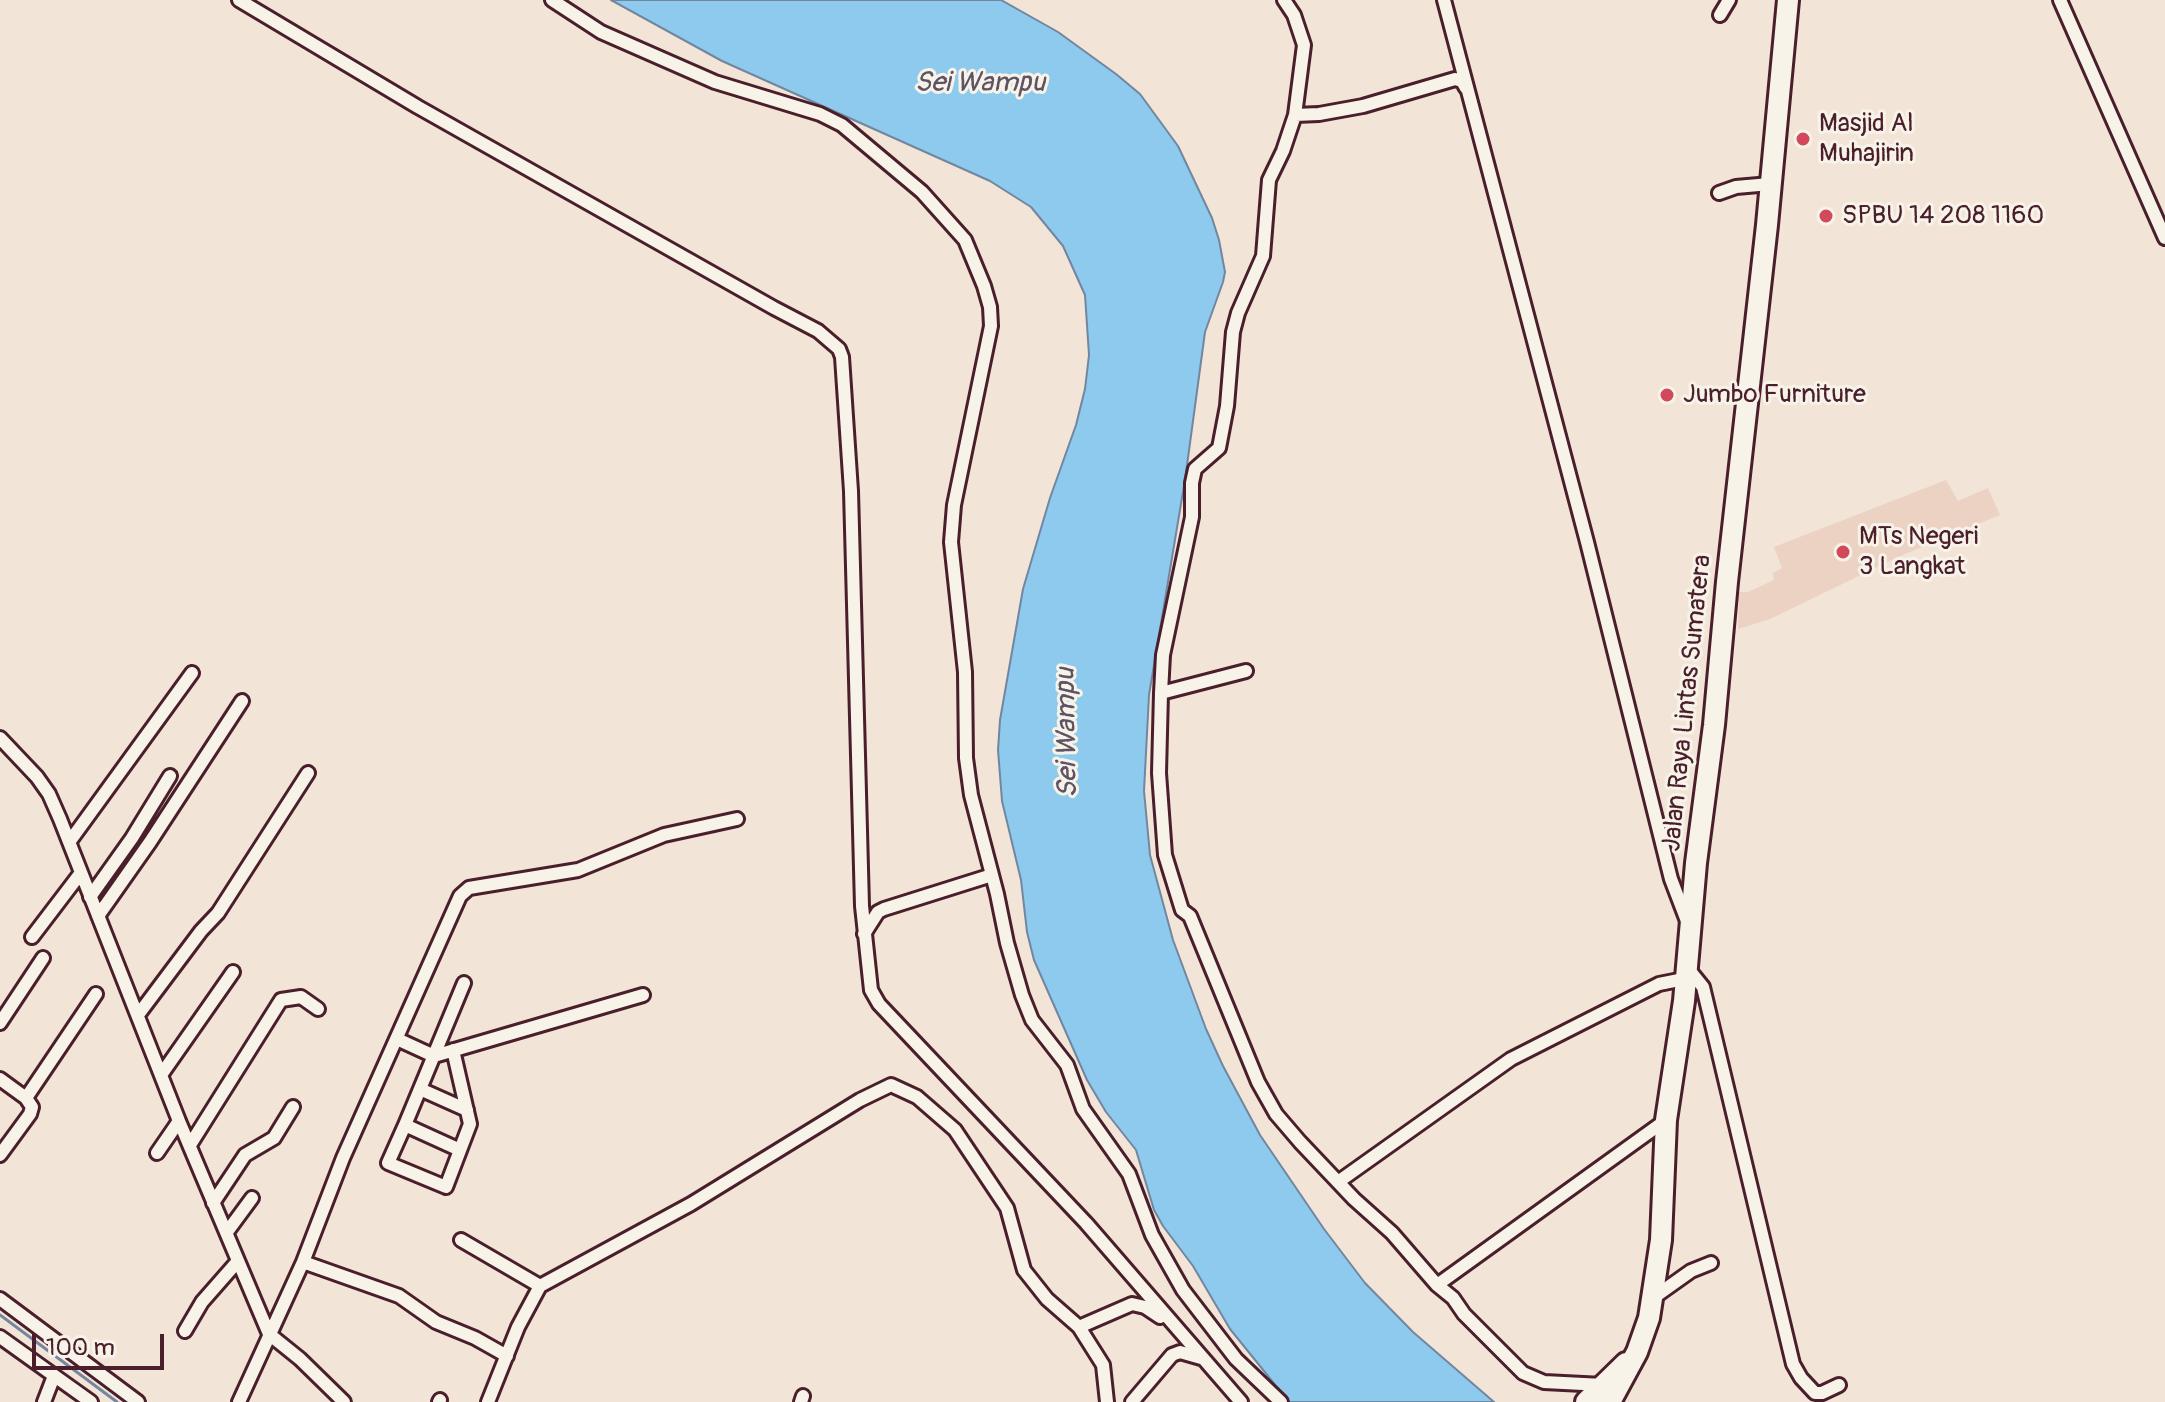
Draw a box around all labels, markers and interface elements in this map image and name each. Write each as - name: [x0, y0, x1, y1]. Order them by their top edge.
- water label: Sei Wampu: [915, 67, 1045, 101]
- place label: Masjid Al Muhajirin: [1819, 108, 1914, 170]
- marker: Masjid Al Muhajirin: [1794, 130, 1812, 148]
- place label: SPBU 14 208 1160: [1842, 200, 2044, 232]
- marker: SPBU 14 208 1160: [1817, 207, 1835, 225]
- place label: Jumbo Furniture: [1683, 379, 1866, 411]
- marker: Jumbo Furniture: [1658, 386, 1676, 404]
- place label: MTs Negeri 3 Langkat: [1859, 521, 1978, 582]
- marker: MTs Negeri 3 Langkat: [1834, 543, 1852, 561]
- street label: Jalan Raya Lintas Sumatera: [1657, 553, 1719, 853]
- water label: Sei Wampu: [1050, 668, 1086, 798]
- scale bar: [36, 1318, 168, 1368]
- text: 100 m: [46, 1333, 115, 1362]

